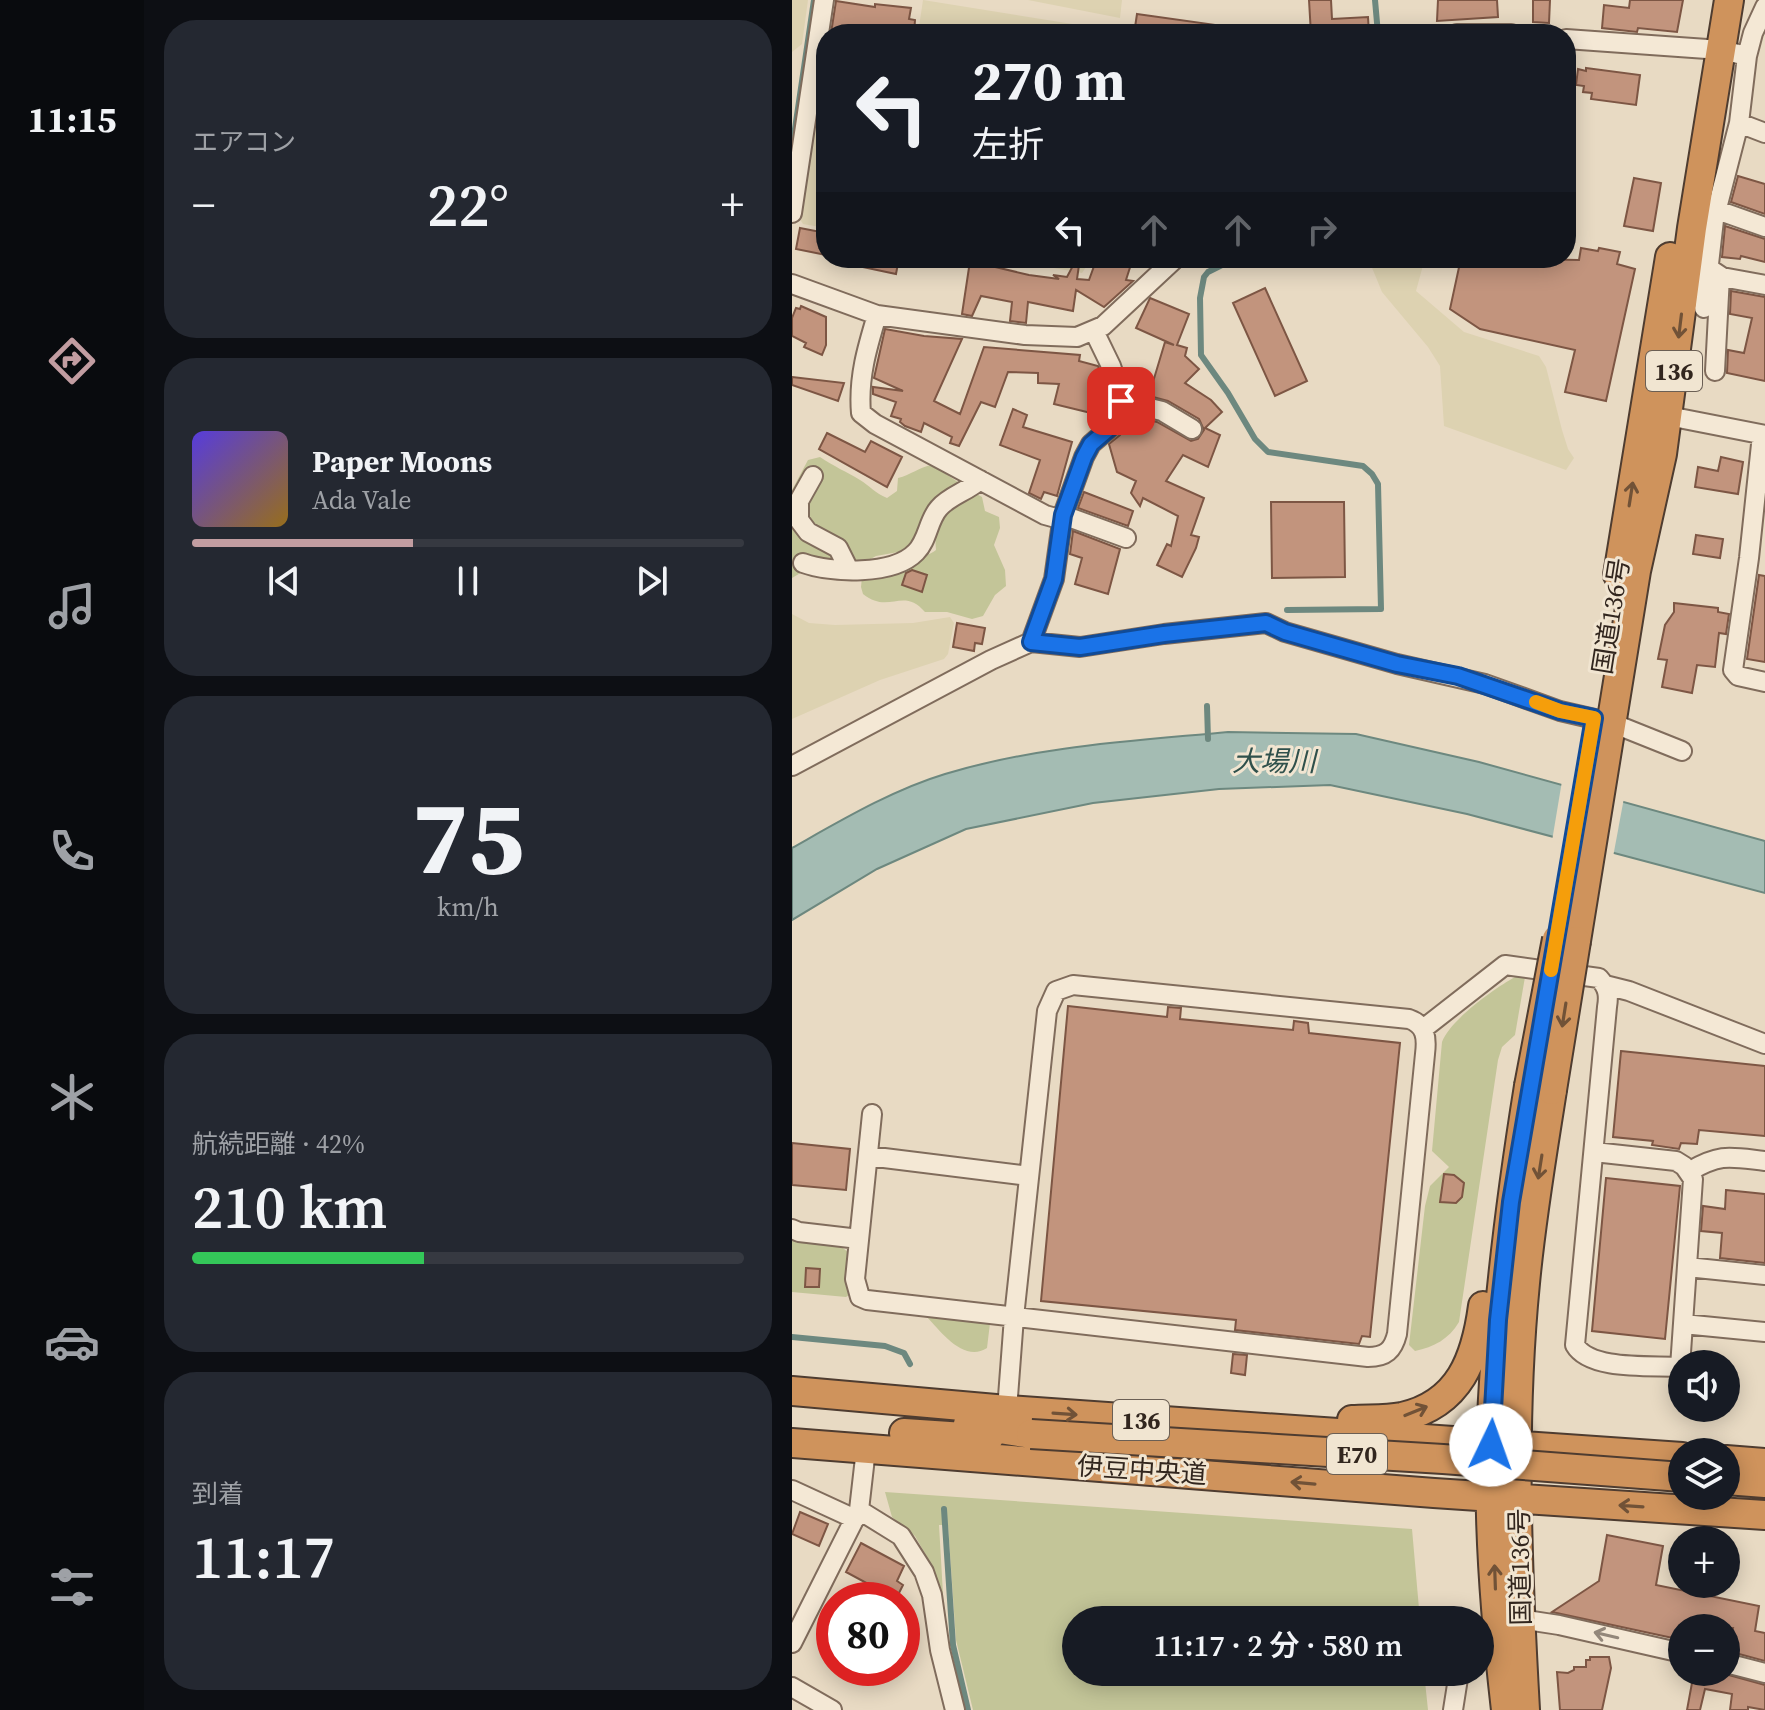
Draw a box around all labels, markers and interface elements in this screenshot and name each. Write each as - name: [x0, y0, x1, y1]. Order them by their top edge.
- text: 270 m: [972, 42, 1126, 119]
- icon: left: [840, 56, 944, 160]
- text: 11:15: [28, 95, 116, 144]
- text: 左折: [972, 120, 1044, 169]
- text: エアコン: [192, 124, 296, 160]
- text: 22°: [427, 164, 509, 246]
- text: −: [192, 174, 215, 235]
- text: +: [721, 174, 744, 235]
- icon: left: [1048, 208, 1092, 252]
- icon: ahead: [1132, 208, 1176, 252]
- icon: ahead: [1216, 208, 1260, 252]
- icon: right: [1300, 208, 1344, 252]
- one-way arrow: [1672, 312, 1687, 339]
- icon: directions: [44, 333, 100, 389]
- road number: 136: [1646, 351, 1702, 391]
- pin: [1087, 367, 1155, 435]
- icon: arrive: [1099, 379, 1143, 423]
- text: Paper Moons: [312, 441, 492, 482]
- text: Ada Vale: [312, 482, 411, 518]
- one-way arrow: [1624, 482, 1639, 508]
- street label: 国道136号: [1584, 555, 1638, 677]
- icon: previous: [262, 559, 306, 603]
- icon: pause: [446, 559, 490, 603]
- icon: next: [630, 559, 674, 603]
- icon: music: [44, 578, 100, 634]
- water label: 大場川: [1232, 742, 1319, 780]
- text: 75: [412, 765, 524, 908]
- icon: phone: [44, 823, 100, 879]
- text: km/h: [437, 889, 499, 925]
- one-way arrow: [1556, 1002, 1571, 1028]
- icon: climate: [44, 1069, 100, 1125]
- text: 航続距離 · 42%: [192, 1126, 365, 1162]
- one-way arrow: [1532, 1154, 1547, 1179]
- text: 210 km: [192, 1166, 388, 1248]
- icon: car: [44, 1314, 100, 1370]
- map controls: [1668, 1350, 1740, 1686]
- button: sound: [1668, 1350, 1740, 1422]
- road number: 136: [1113, 1400, 1169, 1440]
- one-way arrow: [1403, 1403, 1428, 1417]
- position arrow: [1449, 1403, 1533, 1487]
- one-way arrow: [1051, 1407, 1078, 1422]
- road number: E70: [1327, 1434, 1387, 1474]
- button: layers: [1668, 1438, 1740, 1510]
- street label: 伊豆中央道: [1076, 1448, 1208, 1492]
- one-way arrow: [1290, 1475, 1316, 1490]
- text: 到着: [192, 1476, 244, 1512]
- one-way arrow: [1618, 1498, 1645, 1513]
- street label: 国道136号: [1501, 1508, 1539, 1626]
- text: 11:17: [192, 1516, 335, 1598]
- button: +: [1668, 1526, 1740, 1598]
- icon: filters: [44, 1559, 100, 1615]
- one-way arrow: [1487, 1564, 1502, 1591]
- speed limit sign: 80: [816, 1582, 920, 1686]
- button: −: [1668, 1614, 1740, 1686]
- text: 11:17 · 2 分 · 580 m: [1153, 1625, 1403, 1666]
- one-way arrow: [1594, 1627, 1619, 1642]

